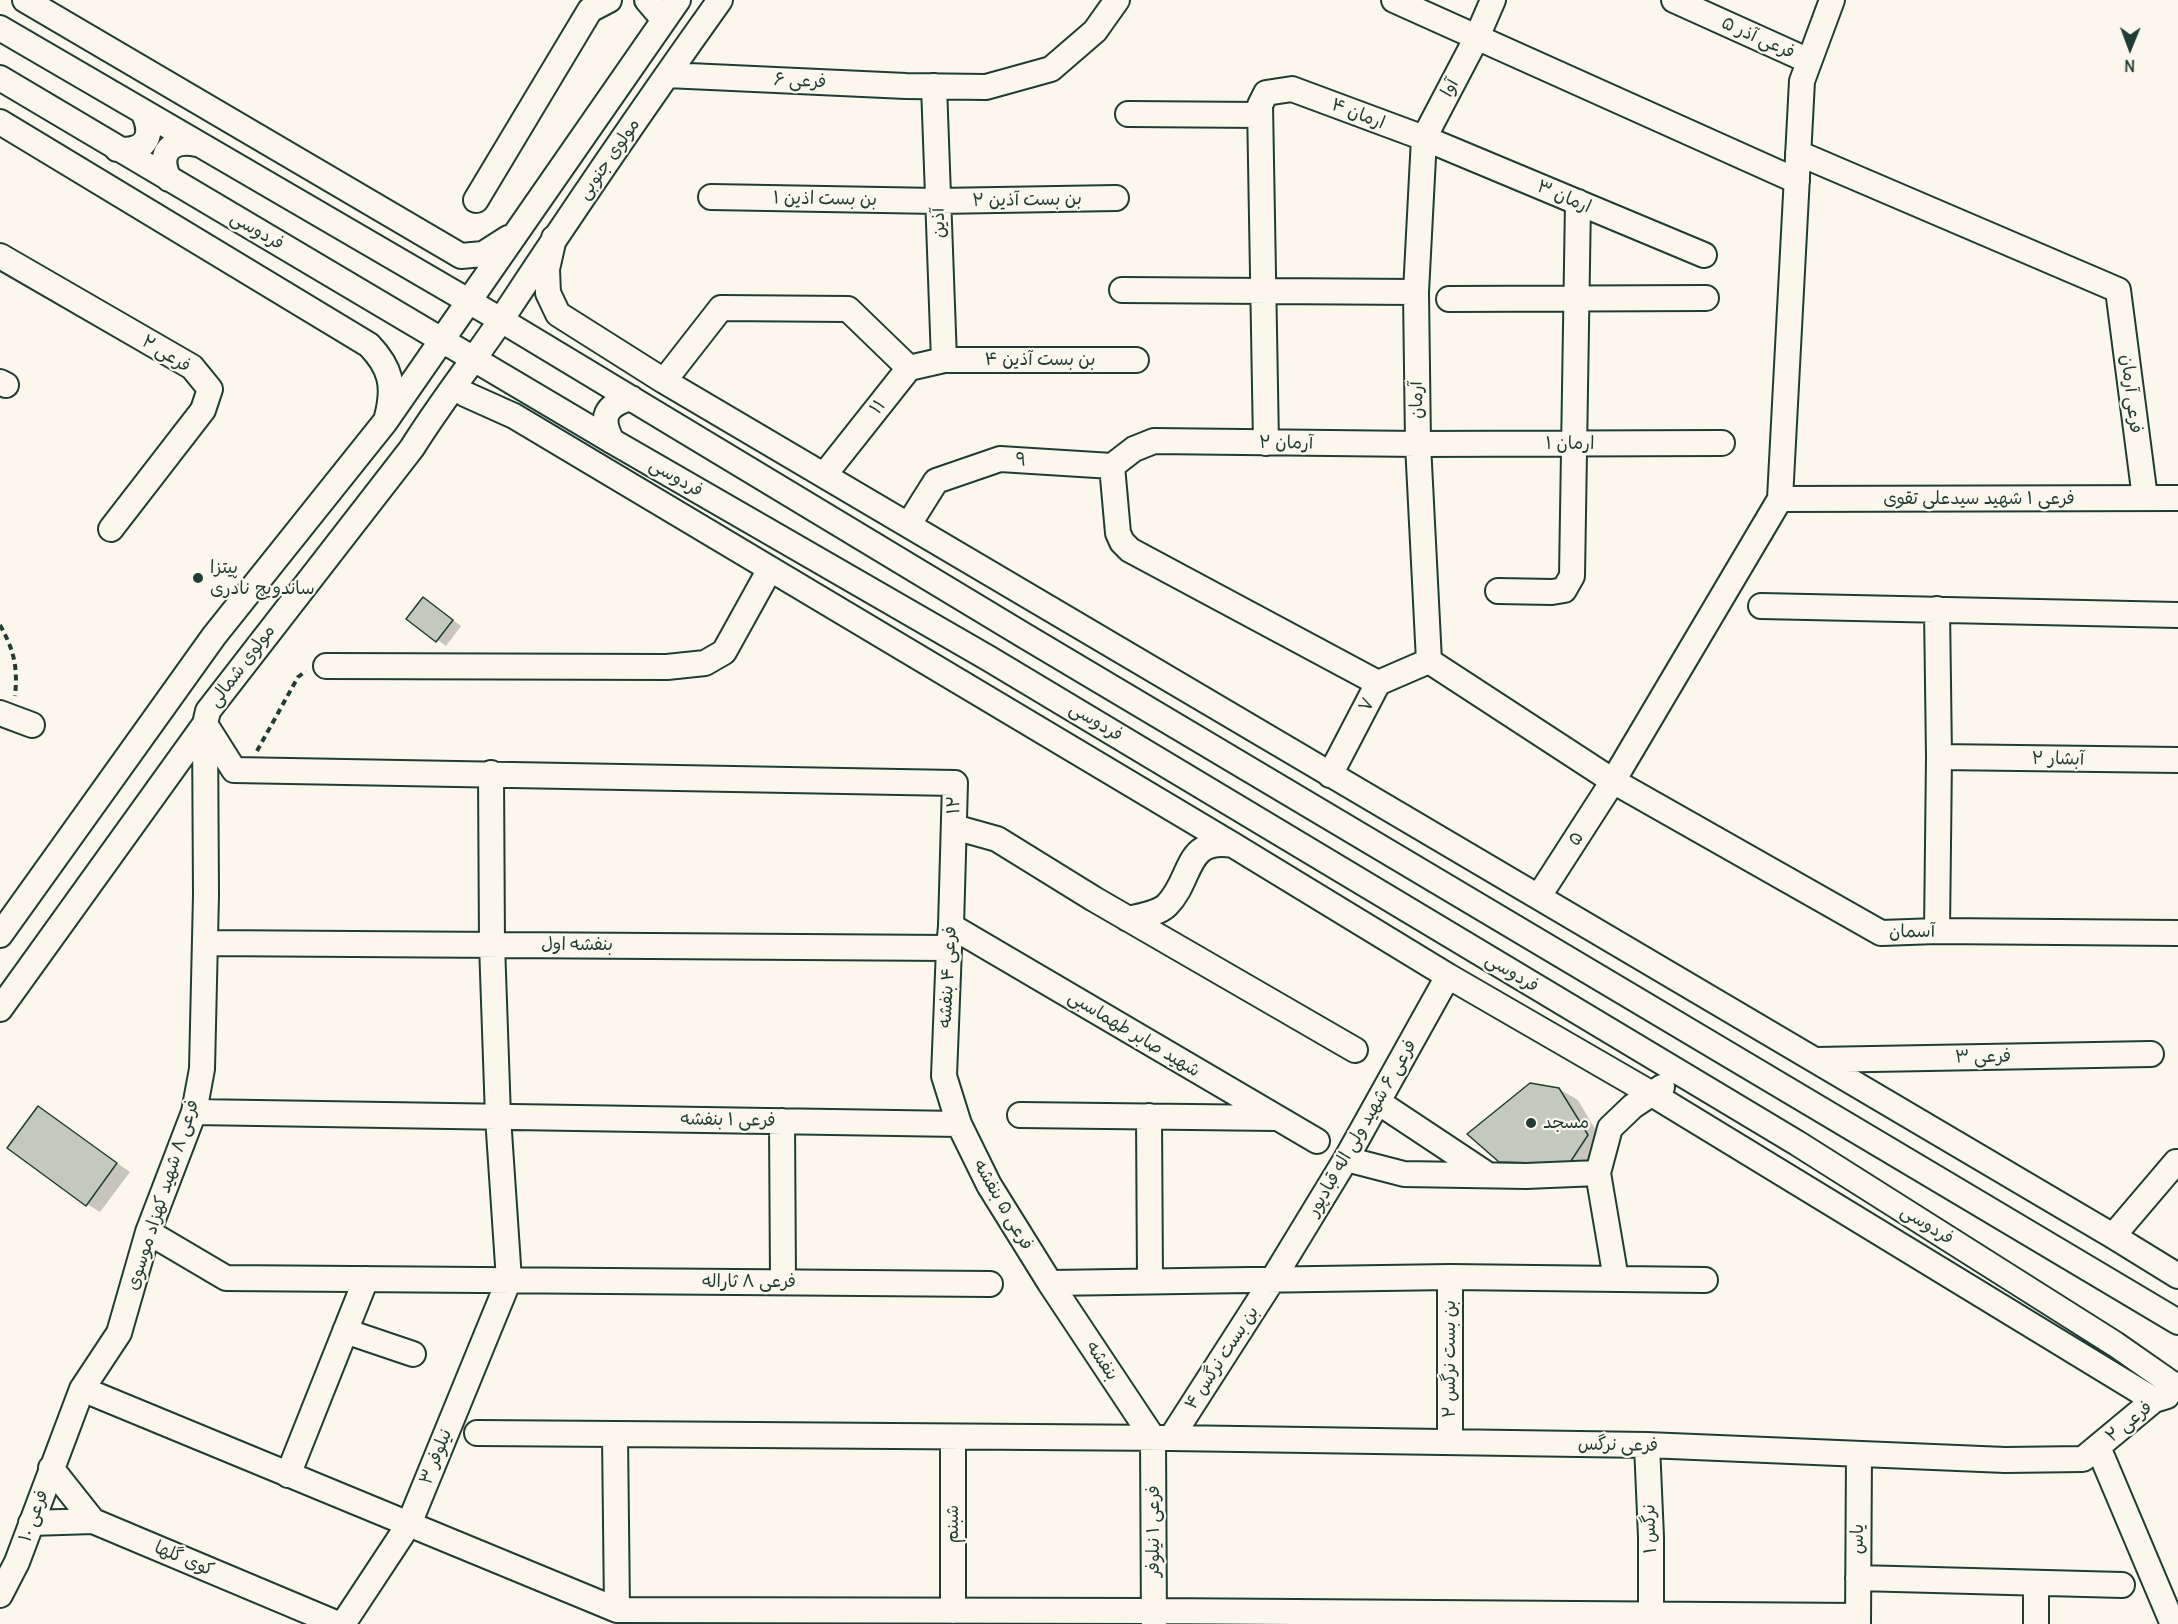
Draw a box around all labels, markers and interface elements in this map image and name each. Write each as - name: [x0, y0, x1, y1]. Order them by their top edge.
- street label: فرعی آذر ۵: [1718, 12, 1798, 64]
- north arrow: [2100, 18, 2160, 78]
- text: N: [2124, 56, 2135, 76]
- street label: فرعی ۶: [773, 69, 827, 93]
- street label: آوا: [1436, 75, 1464, 101]
- street label: ارمان ۴: [1328, 94, 1388, 134]
- street label: مولوی جنوبی: [573, 114, 645, 204]
- street label: ارمان ۳: [1534, 176, 1594, 218]
- street label: بن بست اذین ۱: [773, 187, 877, 211]
- street label: بن بست آذین ۲: [972, 188, 1082, 212]
- street label: فردوسی: [226, 207, 288, 255]
- street label: آذین: [928, 207, 950, 239]
- street label: فرعی ۲: [138, 331, 194, 377]
- street label: بن بست آذین ۴: [984, 349, 1096, 371]
- street label: فرعی آرمان: [2115, 353, 2147, 435]
- street label: آرمان: [1406, 381, 1428, 419]
- street label: ۱۱: [865, 395, 891, 419]
- street label: آرمان ۲: [1259, 432, 1313, 454]
- street label: ارمان ۱: [1546, 433, 1594, 455]
- street label: ۹: [1015, 449, 1027, 471]
- street label: فردوسی: [645, 454, 707, 502]
- street label: فرعی ۱ شهید سیدعلی تقوی: [1883, 488, 2075, 510]
- place label: پیتزا ساندویچ نادری: [210, 557, 315, 600]
- marker: پیتزا ساندویچ نادری: [191, 571, 205, 585]
- street label: مولوی شمالی: [204, 621, 280, 711]
- street label: ۷: [1354, 694, 1380, 716]
- street label: فردوسی: [1065, 698, 1127, 746]
- street label: آبشار ۲: [2031, 748, 2085, 770]
- street label: ۱۲: [943, 795, 965, 815]
- street label: ۵: [1564, 828, 1588, 850]
- street label: آسمان: [1889, 921, 1935, 943]
- street label: فرعی ۴ بنفشه: [935, 925, 961, 1029]
- street label: بنفشه اول: [541, 934, 613, 956]
- street label: فردوسی: [1481, 949, 1543, 997]
- street label: شهید صابر طهماسبی: [1064, 986, 1204, 1082]
- street label: فرعی ۶ شهید ولی اله قبادپور: [1303, 1036, 1421, 1220]
- street label: فرعی ۳: [1955, 1046, 2011, 1068]
- street label: فرعی ۸ شهید کهزاد موسوی: [122, 1097, 204, 1293]
- street label: فرعی ۱ بنفشه: [680, 1108, 776, 1132]
- place label: مسجد: [1543, 1112, 1589, 1134]
- marker: مسجد: [1524, 1116, 1538, 1130]
- street label: فرعی ۵ بنفشه: [968, 1156, 1038, 1254]
- street label: فردوسی: [1897, 1200, 1957, 1250]
- street label: فرعی ۸ ثاراله: [702, 1271, 796, 1293]
- street label: بن بست نرگس ۲: [1439, 1300, 1461, 1418]
- street label: بن بست نرگس ۴: [1180, 1302, 1264, 1414]
- street label: بنفشه: [1081, 1337, 1123, 1385]
- street label: فرعی ۲: [2101, 1397, 2157, 1447]
- street label: نیلوفر ۳: [415, 1426, 457, 1488]
- street label: فرعی نرگس: [1578, 1434, 1658, 1456]
- street label: فرعی ۱ نیلوفر: [1143, 1485, 1165, 1577]
- street label: فرعی ۱۰: [15, 1487, 53, 1545]
- street label: نرگس ۱: [1638, 1504, 1662, 1554]
- street label: شبنم: [942, 1505, 964, 1543]
- street label: یاس: [1847, 1524, 1869, 1554]
- street label: کوی گلها: [151, 1537, 217, 1581]

